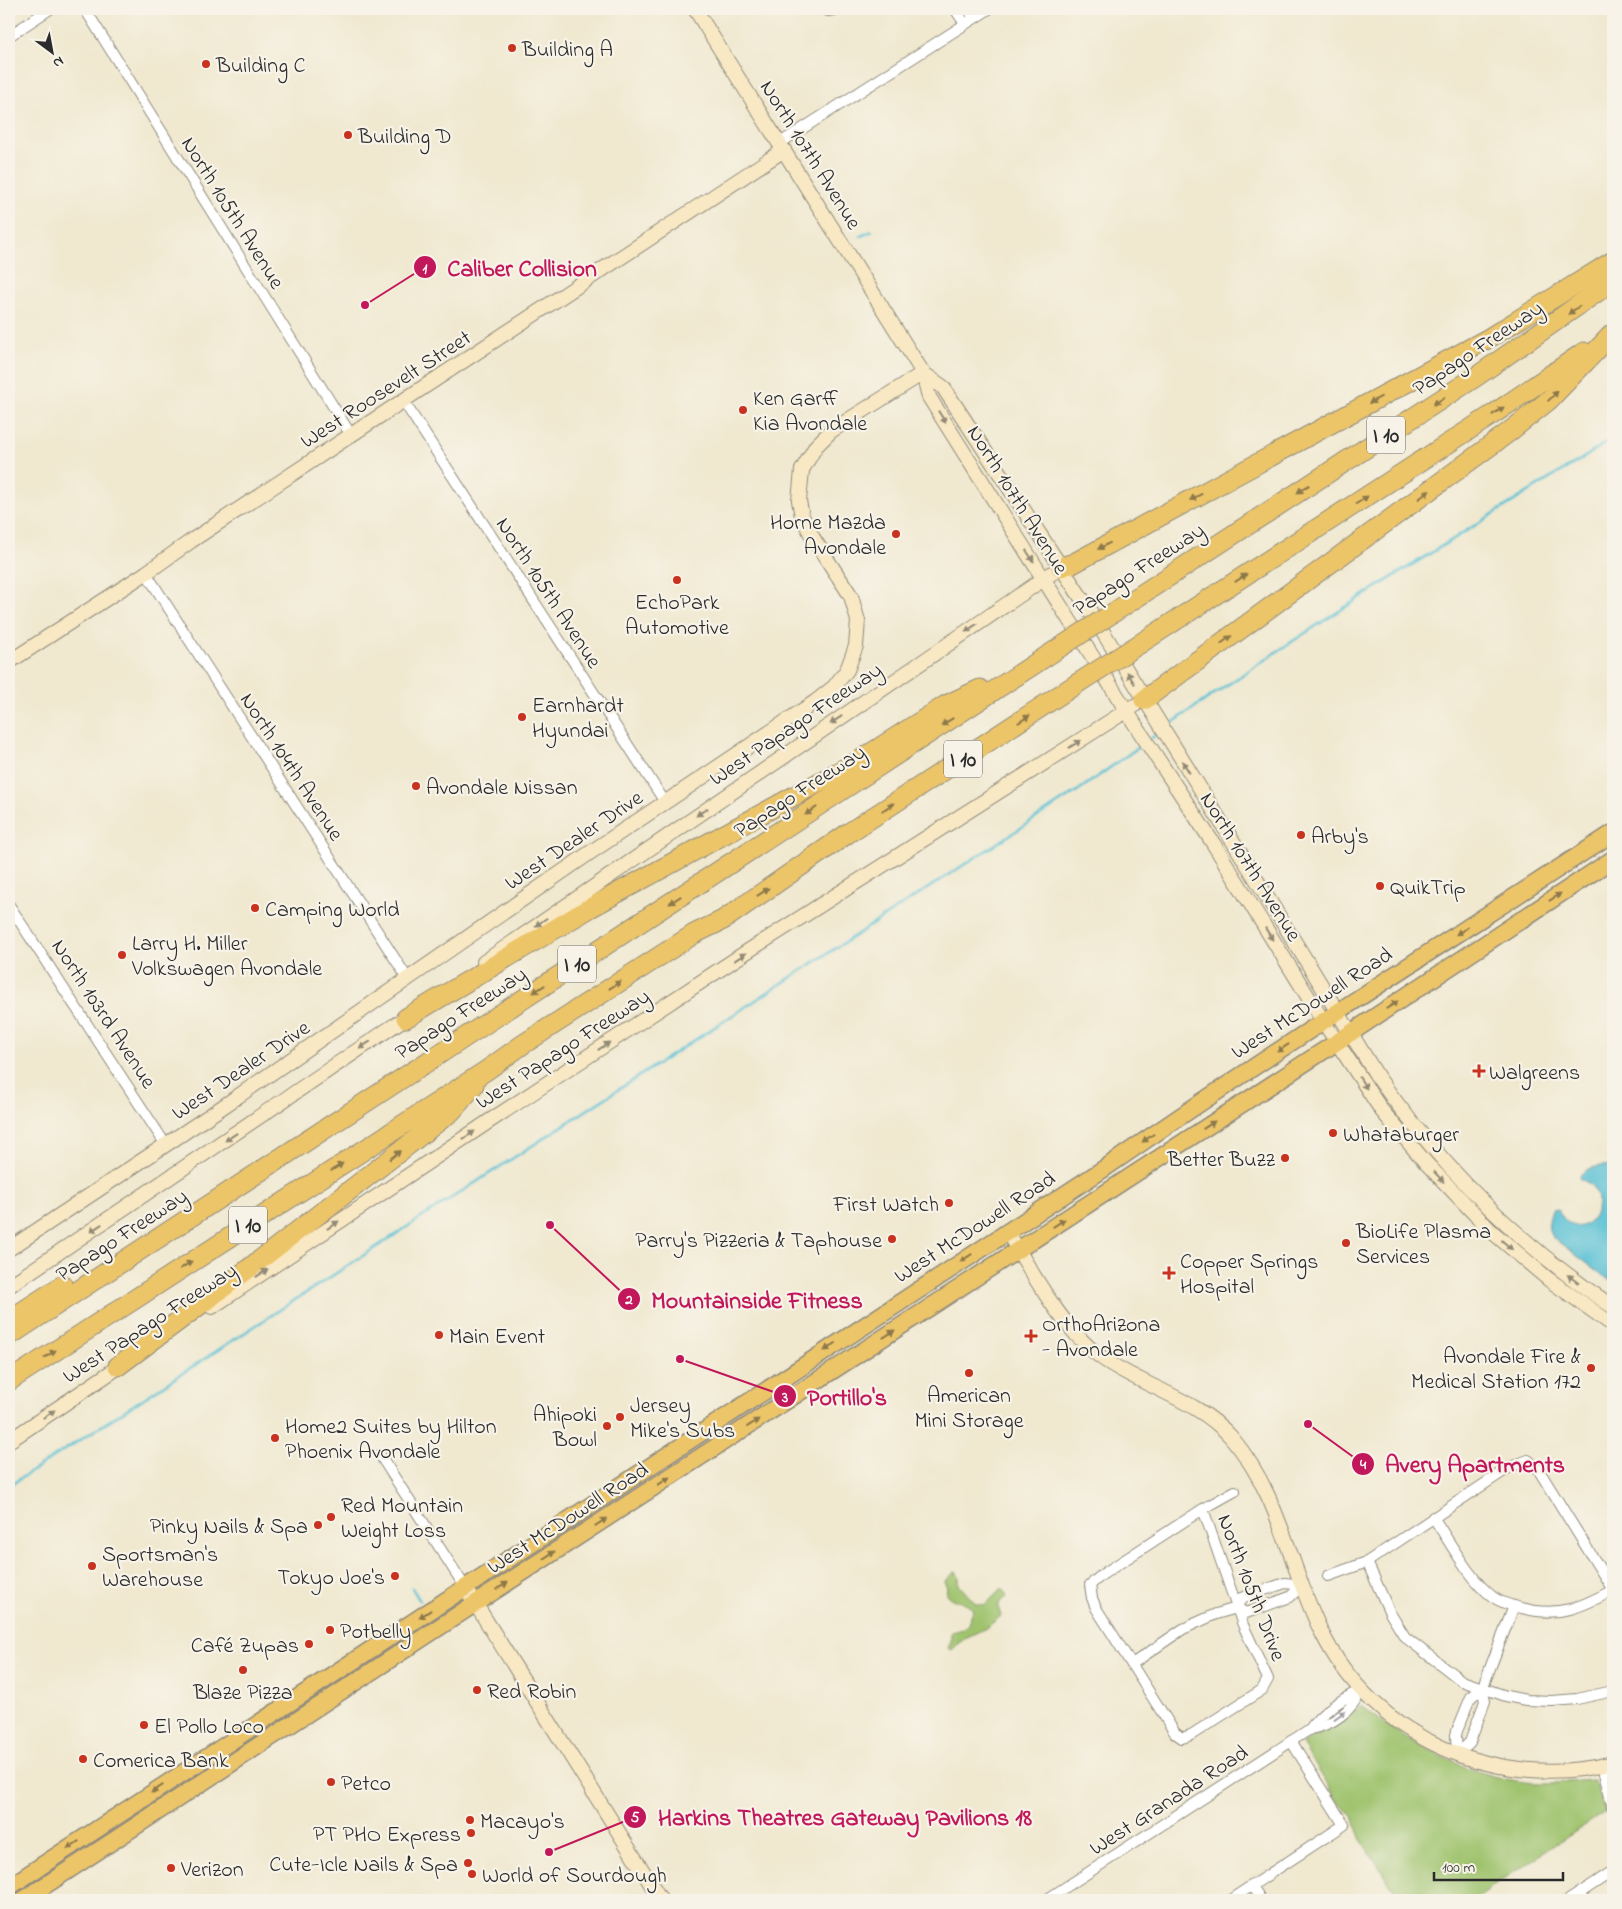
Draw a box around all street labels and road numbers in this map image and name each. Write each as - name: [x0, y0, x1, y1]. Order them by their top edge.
- street label: North 107th Avenue: [751, 75, 868, 237]
- street label: North 105th Avenue: [172, 131, 291, 296]
- street label: Papago Freeway: [1407, 294, 1551, 406]
- street label: West Roosevelt Street: [295, 323, 479, 458]
- road number: I 10: [1367, 416, 1405, 454]
- street label: North 107th Avenue: [958, 420, 1075, 582]
- street label: North 105th Avenue: [486, 512, 609, 676]
- street label: Papago Freeway: [1067, 516, 1212, 626]
- street label: West Papago Freeway: [704, 656, 890, 796]
- street label: North 104th Avenue: [230, 687, 351, 848]
- street label: Papago Freeway: [728, 738, 873, 848]
- road number: I 10: [944, 741, 982, 778]
- street label: West Dealer Drive: [499, 783, 650, 900]
- street label: North 107th Avenue: [1191, 787, 1308, 949]
- street label: North 103rd Avenue: [42, 934, 163, 1096]
- street label: West McDowell Road: [1226, 940, 1400, 1069]
- road number: I 10: [558, 946, 596, 982]
- street label: Papago Freeway: [389, 960, 534, 1070]
- street label: West Papago Freeway: [470, 982, 658, 1120]
- street label: West Dealer Drive: [166, 1013, 317, 1130]
- street label: West McDowell Road: [889, 1164, 1063, 1293]
- street label: Papago Freeway: [50, 1182, 195, 1292]
- road number: I 10: [229, 1206, 267, 1244]
- street label: West Papago Freeway: [57, 1256, 245, 1394]
- street label: West McDowell Road: [482, 1455, 656, 1584]
- street label: North 105th Drive: [1208, 1510, 1293, 1666]
- street label: West Granada Road: [1084, 1738, 1255, 1865]

